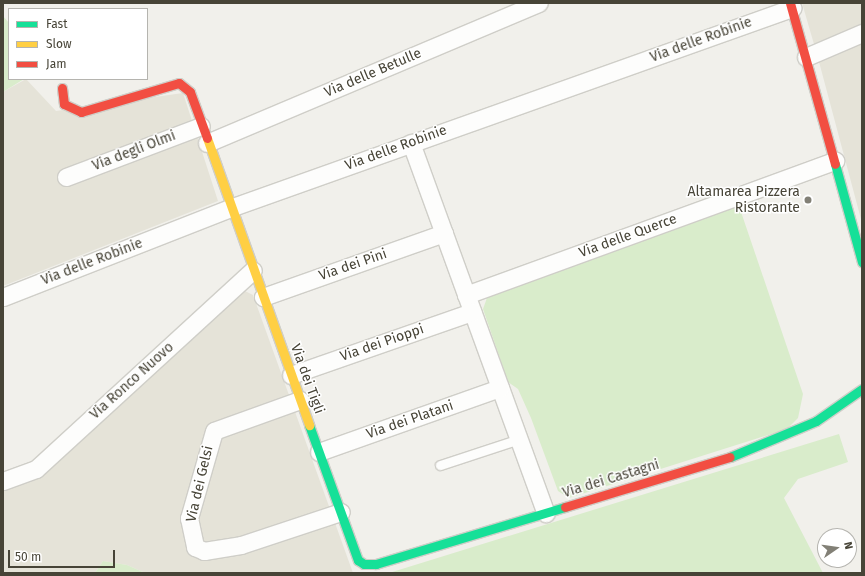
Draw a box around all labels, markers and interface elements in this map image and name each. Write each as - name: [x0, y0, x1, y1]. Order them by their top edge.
- legend: [8, 8, 148, 80]
- street label: Via delle Robinie: [648, 14, 754, 66]
- text: Fast: [46, 17, 68, 31]
- text: Slow: [46, 37, 72, 51]
- street label: Via delle Betulle: [322, 45, 424, 101]
- text: Jam: [46, 57, 66, 71]
- street label: Via delle Robinie: [343, 122, 449, 174]
- street label: Via degli Olmi: [90, 127, 178, 175]
- place label: Altamarea Pizzera Ristorante: [688, 184, 800, 216]
- marker: Altamarea Pizzera Ristorante: [803, 195, 813, 205]
- street label: Via delle Querce: [577, 210, 679, 262]
- street label: Via delle Robinie: [39, 235, 145, 289]
- street label: Via dei Pini: [317, 246, 389, 284]
- street label: Via dei Pioppi: [338, 321, 426, 365]
- street label: Via Ronco Nuovo: [87, 339, 177, 423]
- street label: Via dei Tigli: [287, 342, 327, 416]
- street label: Via dei Platani: [364, 397, 456, 443]
- street label: Via dei Gelsi: [183, 444, 217, 524]
- street label: Via dei Castagni: [561, 456, 661, 502]
- north arrow: [817, 528, 857, 568]
- text: N: [841, 540, 855, 550]
- scale bar: [10, 542, 117, 568]
- text: 50 m: [15, 550, 41, 564]

